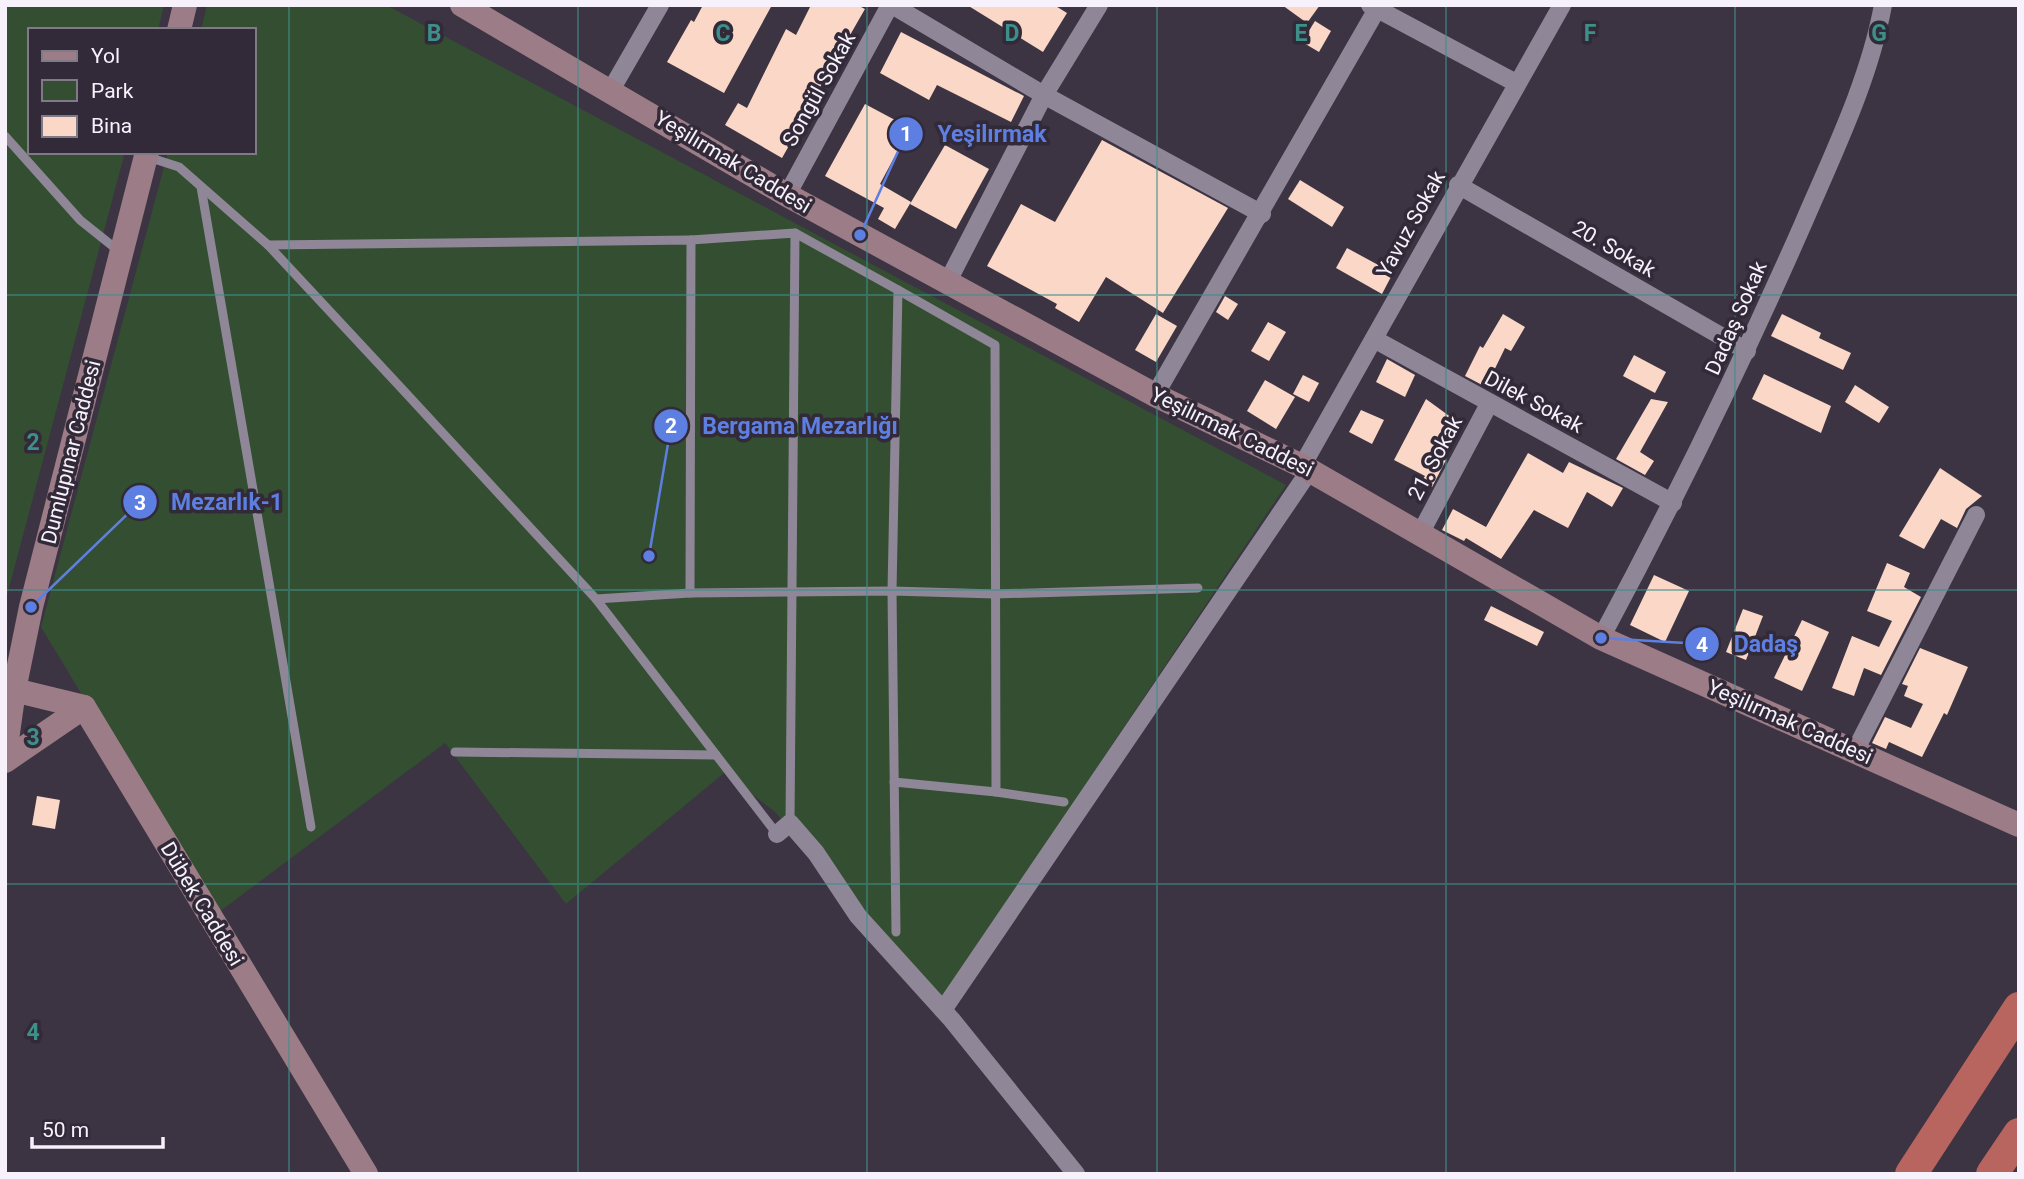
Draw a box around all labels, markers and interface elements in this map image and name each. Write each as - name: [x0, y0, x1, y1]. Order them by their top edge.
- text: B: [427, 20, 441, 47]
- text: C: [715, 20, 731, 47]
- text: D: [1005, 20, 1019, 47]
- text: E: [1295, 20, 1308, 47]
- text: F: [1584, 20, 1597, 47]
- text: G: [1871, 20, 1887, 47]
- street label: Songül Sokak: [778, 27, 860, 150]
- legend: [28, 28, 256, 154]
- text: Yol: [91, 44, 120, 68]
- text: Park: [91, 79, 134, 103]
- street label: Yeşilırmak Caddesi: [651, 106, 815, 218]
- callout: Yeşilırmak: [889, 112, 1061, 156]
- text: Bina: [91, 114, 132, 138]
- text: Yeşilırmak: [937, 121, 1047, 148]
- text: 1: [900, 122, 912, 146]
- street label: Yavuz Sokak: [1372, 166, 1450, 281]
- street label: 20. Sokak: [1568, 216, 1660, 282]
- street label: Dadaş Sokak: [1700, 257, 1772, 378]
- street label: Dumlupınar Caddesi: [37, 358, 105, 546]
- street label: Dilek Sokak: [1481, 366, 1588, 438]
- street label: Yeşilırmak Caddesi: [1147, 382, 1317, 482]
- callout: Bergama Mezarlığı: [653, 404, 912, 448]
- street label: 21. Sokak: [1403, 412, 1467, 504]
- text: Bergama Mezarlığı: [702, 413, 898, 440]
- text: 2: [665, 414, 677, 438]
- text: 2: [26, 429, 40, 456]
- callout: Mezarlık-1: [122, 480, 297, 524]
- text: Mezarlık-1: [171, 489, 283, 516]
- text: 3: [134, 491, 146, 515]
- callout: Dadaş: [1685, 622, 1812, 666]
- text: Dadaş: [1734, 631, 1798, 658]
- text: 4: [1696, 633, 1708, 657]
- street label: Yeşilırmak Caddesi: [1704, 675, 1876, 769]
- text: 3: [26, 724, 40, 751]
- street label: Dübek Caddesi: [156, 838, 248, 970]
- text: 4: [26, 1019, 40, 1046]
- scale bar: [32, 1106, 163, 1150]
- text: 50 m: [42, 1118, 89, 1142]

